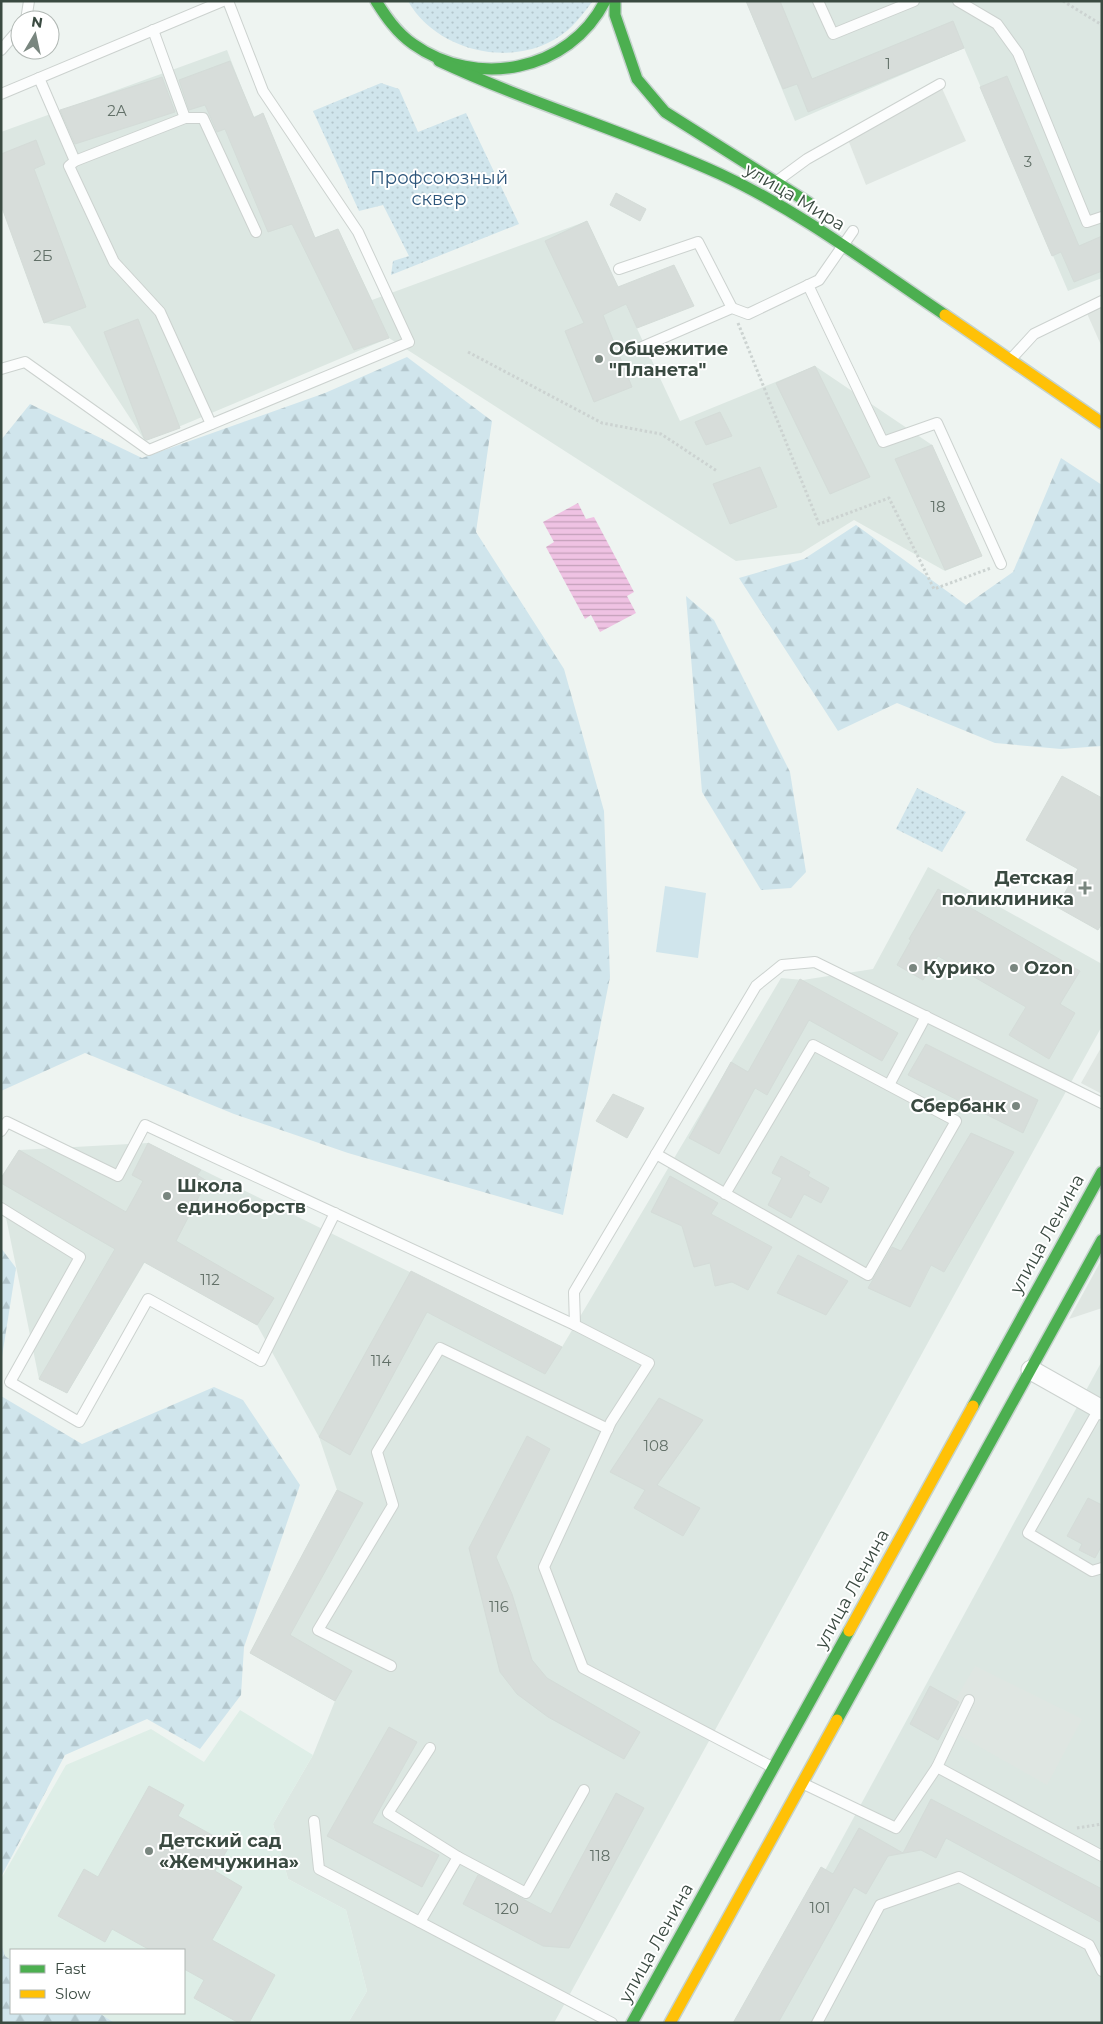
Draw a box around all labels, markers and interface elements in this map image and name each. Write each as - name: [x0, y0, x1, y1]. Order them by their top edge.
- north arrow: [10, 10, 60, 60]
- text: N: [30, 12, 44, 32]
- house number: 1: [885, 54, 891, 73]
- house number: 2А: [107, 101, 127, 120]
- house number: 3: [1024, 152, 1032, 171]
- street label: улица Мира: [740, 158, 849, 236]
- park label: Профсоюзный сквер: [370, 167, 508, 210]
- house number: 2Б: [33, 246, 53, 265]
- place label: Общежитие "Планета": [609, 338, 728, 381]
- marker: Общежитие "Планета": [593, 353, 605, 365]
- house number: 18: [931, 497, 946, 516]
- place label: Детская поликлиника: [941, 867, 1074, 910]
- marker: Детская поликлиника: [1078, 881, 1092, 895]
- place label: Курико: [923, 957, 995, 979]
- place label: Ozon: [1024, 957, 1073, 979]
- marker: Курико: [907, 962, 919, 974]
- marker: Ozon: [1008, 962, 1020, 974]
- place label: Сбербанк: [910, 1095, 1006, 1117]
- marker: Сбербанк: [1010, 1100, 1022, 1112]
- street label: улица Ленина: [1005, 1170, 1089, 1299]
- place label: Школа единоборств: [177, 1175, 306, 1218]
- marker: Школа единоборств: [161, 1190, 173, 1202]
- house number: 112: [200, 1270, 220, 1289]
- house number: 114: [371, 1351, 391, 1370]
- house number: 108: [644, 1436, 668, 1455]
- street label: улица Ленина: [810, 1525, 894, 1654]
- house number: 116: [489, 1597, 509, 1616]
- place label: Детский сад «Жемчужина»: [159, 1830, 299, 1873]
- marker: Детский сад «Жемчужина»: [143, 1845, 155, 1857]
- house number: 118: [590, 1846, 610, 1865]
- street label: улица Ленина: [614, 1879, 698, 2008]
- house number: 101: [810, 1898, 830, 1917]
- house number: 120: [495, 1899, 519, 1918]
- legend: [10, 1949, 185, 2014]
- text: Fast: [55, 1959, 86, 1978]
- text: Slow: [55, 1984, 91, 2003]

